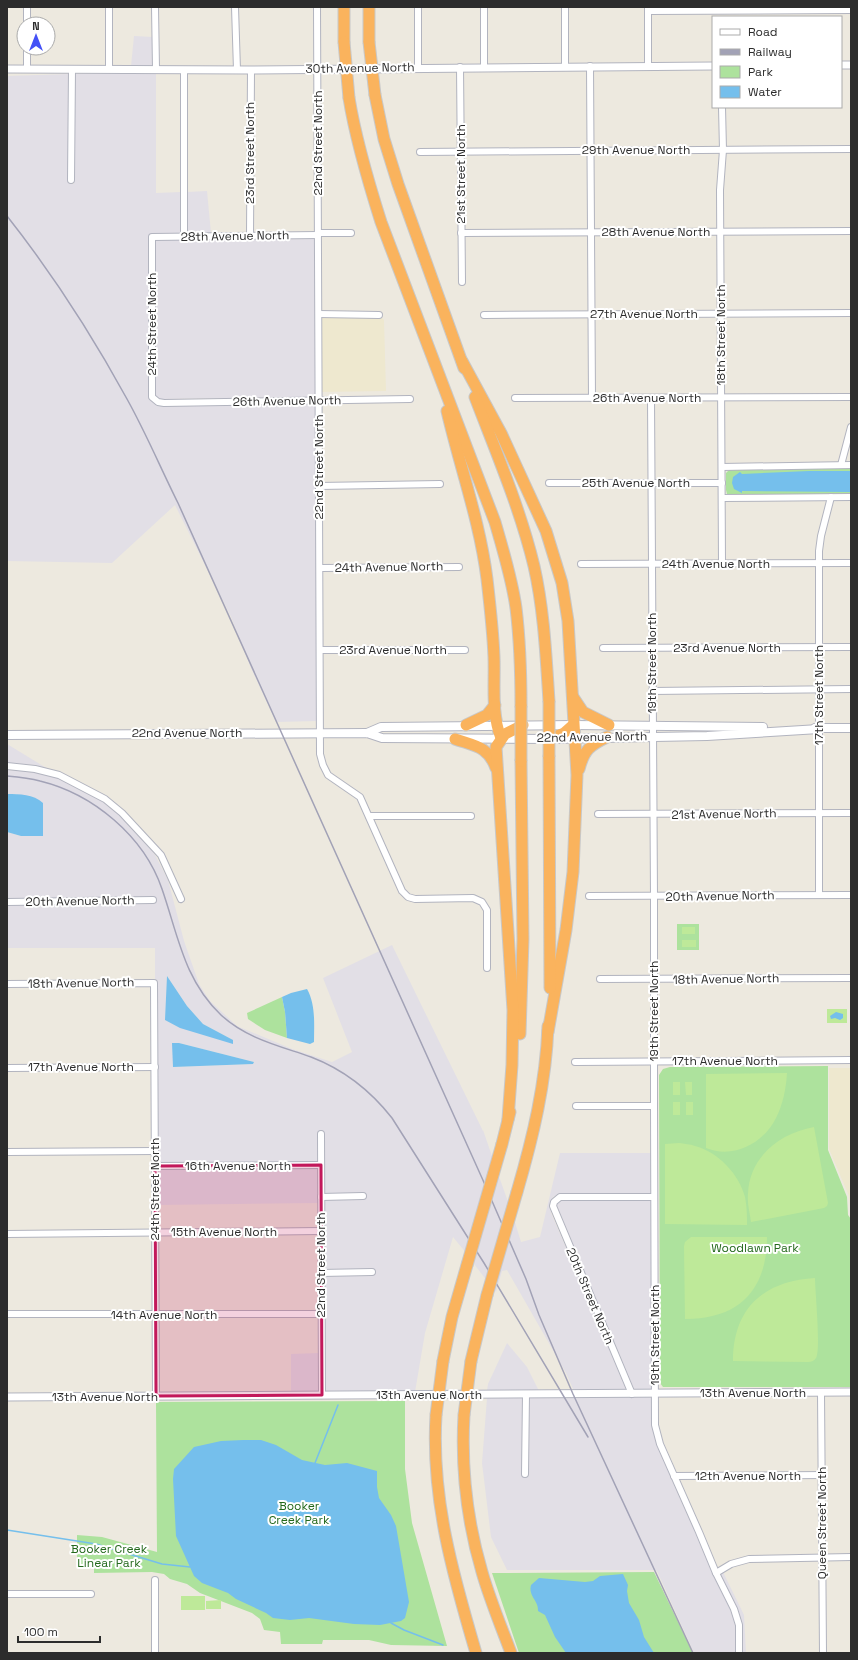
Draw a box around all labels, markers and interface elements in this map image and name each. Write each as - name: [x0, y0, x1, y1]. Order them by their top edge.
- north arrow: [16, 16, 56, 56]
- legend: [712, 16, 842, 108]
- text: N: [32, 19, 40, 33]
- text: Road: [748, 24, 777, 40]
- text: Railway: [748, 44, 792, 60]
- street label: 30th Avenue North: [305, 59, 415, 77]
- text: Park: [748, 64, 773, 80]
- text: Water: [748, 84, 782, 100]
- street label: 22nd Street North: [310, 90, 326, 196]
- street label: 23rd Street North: [242, 102, 258, 204]
- street label: 21st Street North: [453, 124, 469, 224]
- street label: 29th Avenue North: [582, 142, 690, 158]
- street label: 28th Avenue North: [602, 224, 710, 240]
- street label: 28th Avenue North: [180, 227, 290, 245]
- street label: 24th Street North: [144, 273, 160, 375]
- street label: 18th Street North: [713, 285, 729, 386]
- street label: 27th Avenue North: [590, 306, 698, 322]
- street label: 26th Avenue North: [593, 390, 701, 406]
- street label: 26th Avenue North: [233, 392, 341, 410]
- street label: 22nd Street North: [311, 414, 327, 520]
- street label: 25th Avenue North: [582, 475, 690, 491]
- street label: 24th Avenue North: [662, 556, 770, 572]
- street label: 24th Avenue North: [335, 558, 443, 576]
- street label: 19th Street North: [644, 613, 660, 713]
- street label: 23rd Avenue North: [673, 640, 781, 656]
- street label: 23rd Avenue North: [339, 642, 447, 658]
- street label: 17th Street North: [811, 645, 827, 745]
- street label: 22nd Avenue North: [132, 725, 242, 741]
- street label: 22nd Avenue North: [537, 728, 647, 746]
- street label: 21st Avenue North: [671, 805, 777, 823]
- street label: 20th Avenue North: [665, 887, 775, 905]
- street label: 20th Avenue North: [25, 892, 135, 910]
- street label: 19th Street North: [646, 961, 662, 1061]
- street label: 18th Avenue North: [673, 970, 779, 988]
- street label: 18th Avenue North: [28, 974, 134, 992]
- street label: 17th Avenue North: [672, 1053, 778, 1069]
- street label: 17th Avenue North: [28, 1059, 134, 1075]
- street label: 24th Street North: [147, 1138, 163, 1240]
- street label: 16th Avenue North: [185, 1158, 291, 1174]
- street label: 22nd Street North: [313, 1212, 329, 1318]
- street label: 15th Avenue North: [171, 1224, 277, 1240]
- park label: Woodlawn Park: [711, 1240, 799, 1256]
- street label: 20th Street North: [562, 1245, 618, 1347]
- street label: 19th Street North: [647, 1285, 663, 1385]
- street label: 14th Avenue North: [111, 1307, 217, 1323]
- street label: 13th Avenue North: [700, 1385, 806, 1401]
- street label: 13th Avenue North: [376, 1387, 482, 1403]
- street label: 13th Avenue North: [52, 1389, 158, 1405]
- street label: Queen Street North: [814, 1467, 830, 1579]
- street label: 12th Avenue North: [695, 1468, 801, 1484]
- park label: Booker Creek Park: [269, 1498, 330, 1528]
- park label: Booker Creek Linear Park: [71, 1541, 148, 1571]
- scale bar: [18, 1618, 100, 1644]
- text: 100 m: [24, 1624, 58, 1640]

